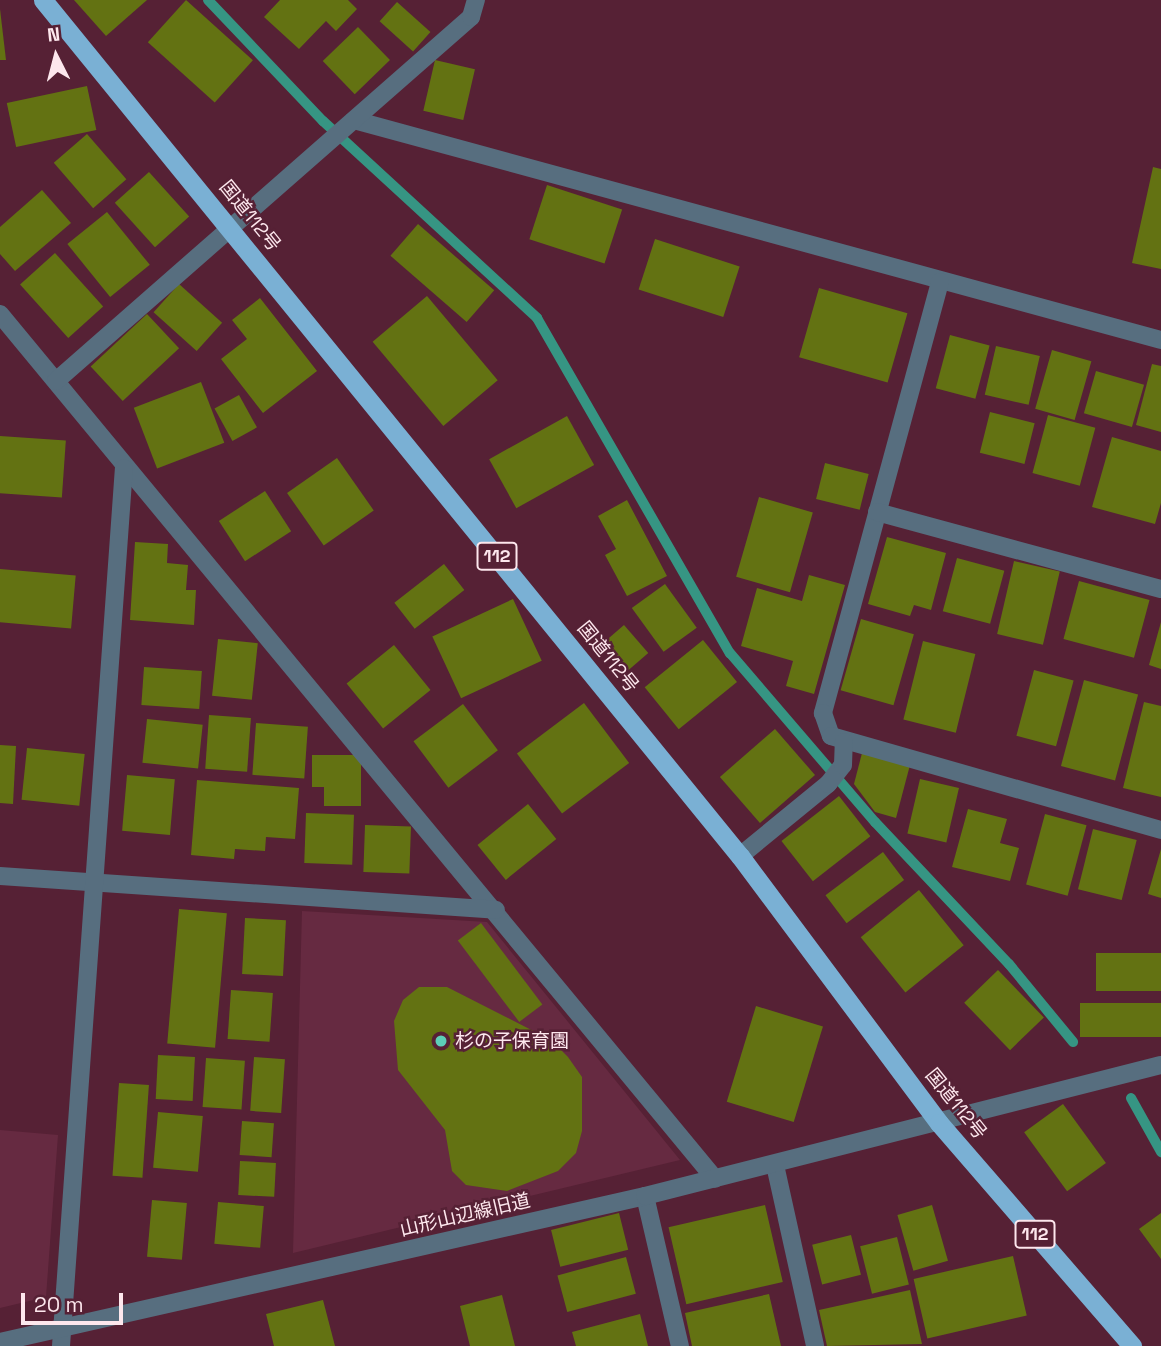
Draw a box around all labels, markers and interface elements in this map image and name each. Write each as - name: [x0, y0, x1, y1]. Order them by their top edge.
- north arrow: [21, 21, 91, 91]
- text: N: [46, 22, 61, 48]
- street label: 国道112号: [215, 176, 285, 256]
- road number: 112: [476, 542, 518, 570]
- street label: 国道112号: [573, 617, 643, 697]
- place label: 杉の子保育園: [455, 1030, 569, 1052]
- marker: 杉の子保育園: [433, 1033, 449, 1049]
- street label: 国道112号: [921, 1064, 991, 1144]
- street label: 山形山辺線旧道: [398, 1189, 532, 1241]
- road number: 112: [1014, 1219, 1056, 1248]
- scale bar: [24, 1280, 126, 1324]
- text: 20 m: [34, 1291, 84, 1318]

